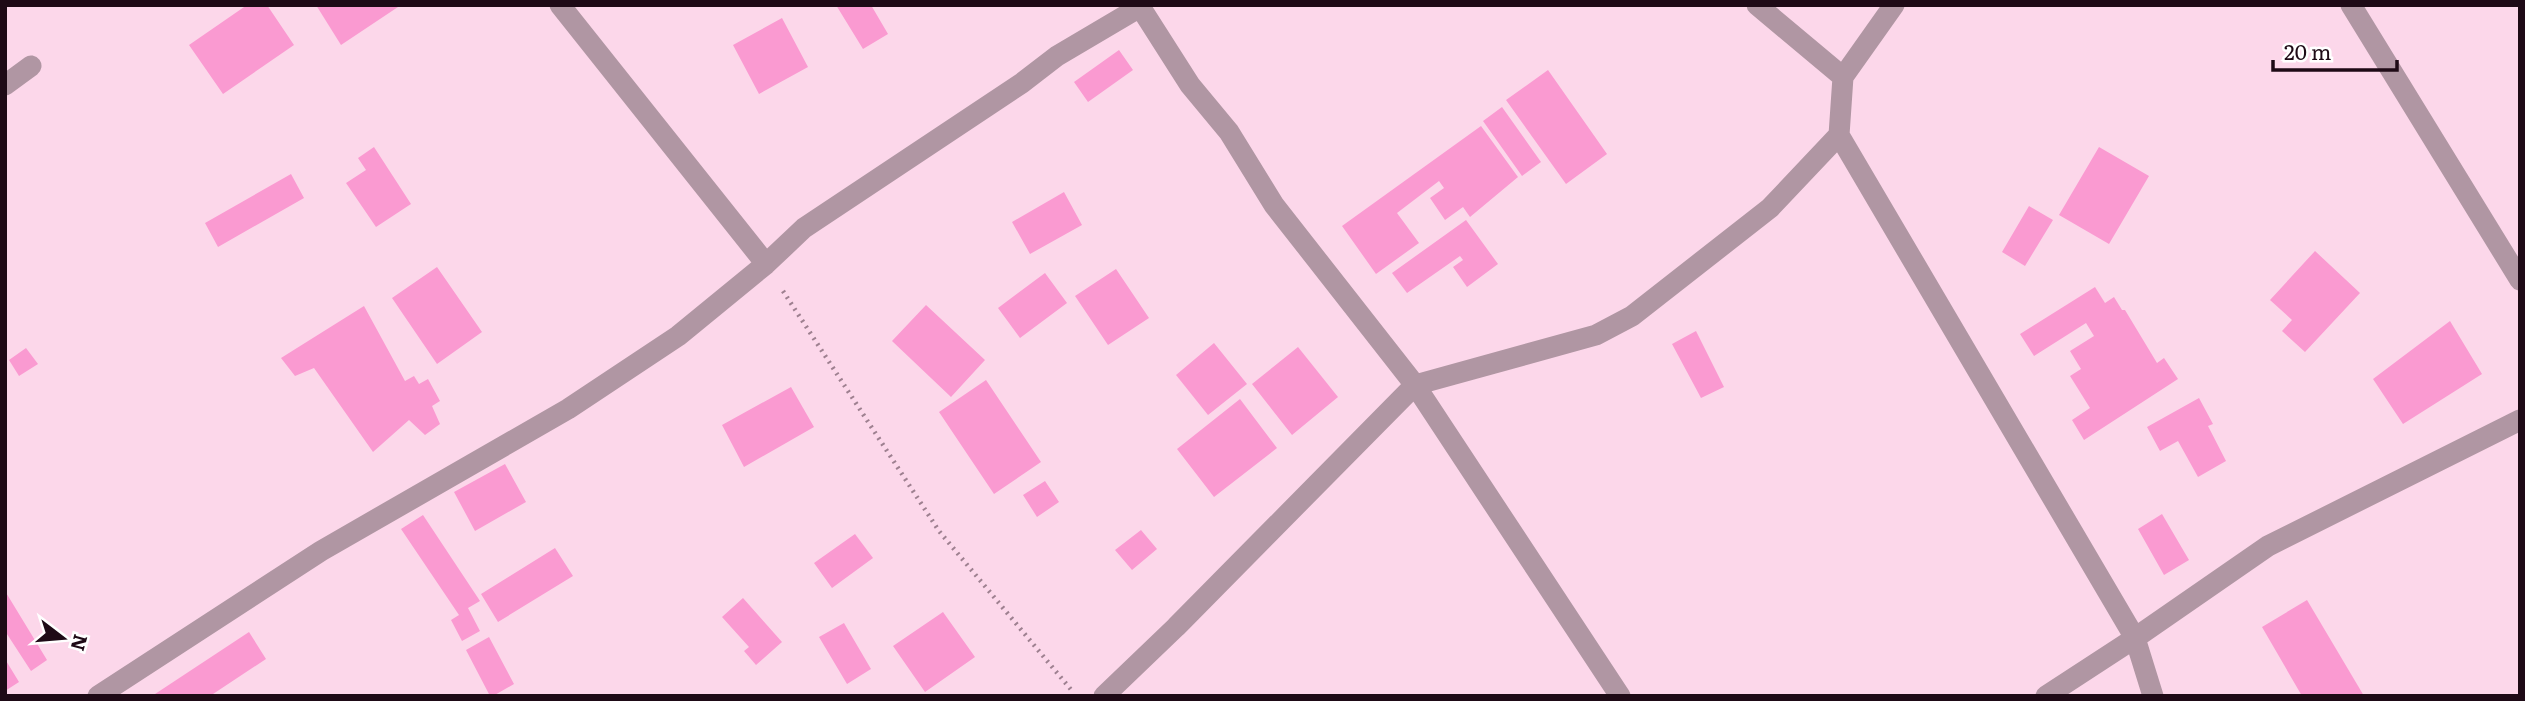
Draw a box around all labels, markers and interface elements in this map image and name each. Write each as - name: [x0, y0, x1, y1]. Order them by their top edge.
- scale bar: [2273, 28, 2397, 72]
- text: 20 m: [2284, 35, 2331, 66]
- north arrow: [28, 603, 98, 673]
- text: N: [65, 631, 96, 655]

